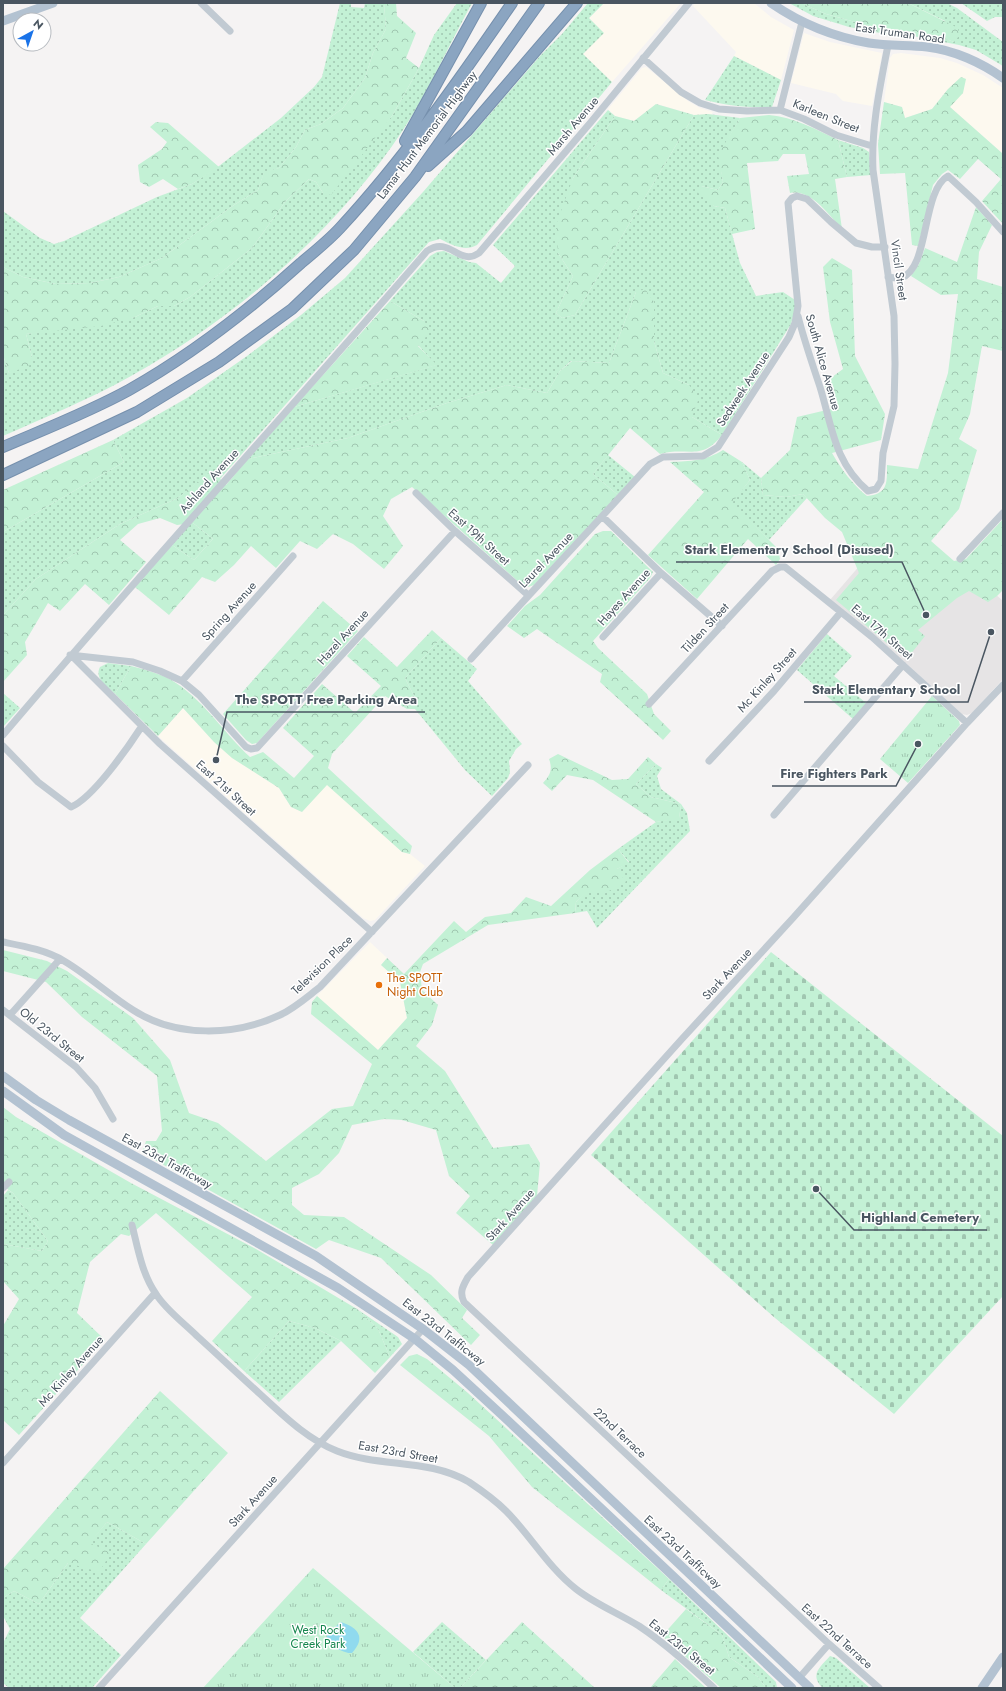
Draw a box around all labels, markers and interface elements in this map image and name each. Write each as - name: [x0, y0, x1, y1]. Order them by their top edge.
- north arrow: [12, 12, 52, 52]
- text: N: [30, 15, 47, 33]
- street label: East Truman Road: [854, 18, 946, 48]
- street label: Lamar Hunt Memorial Highway: [373, 66, 482, 203]
- street label: Marsh Avenue: [543, 93, 603, 159]
- street label: Karleen Street: [790, 94, 862, 138]
- street label: Vincil Street: [886, 238, 912, 302]
- street label: South Alice Avenue: [801, 312, 845, 412]
- street label: Sedweek Avenue: [712, 348, 774, 430]
- street label: Ashland Avenue: [175, 445, 243, 517]
- street label: East 19th Street: [444, 504, 514, 570]
- street label: Laurel Avenue: [515, 528, 577, 592]
- callout: Stark Elementary School (Disused): [676, 537, 902, 562]
- text: Stark Elementary School (Disused): [684, 540, 894, 559]
- street label: Hayes Avenue: [593, 564, 655, 630]
- street label: Spring Avenue: [197, 577, 261, 645]
- street label: Tilden Street: [677, 599, 733, 657]
- street label: East 17th Street: [847, 600, 917, 664]
- street label: Hazel Avenue: [313, 605, 373, 669]
- street label: Mc Kinley Street: [733, 644, 801, 716]
- callout: Stark Elementary School: [804, 677, 968, 702]
- text: Stark Elementary School: [812, 680, 960, 699]
- callout: The SPOTT Free Parking Area: [227, 687, 425, 712]
- text: The SPOTT Free Parking Area: [235, 690, 417, 709]
- street label: East 21st Street: [192, 756, 260, 820]
- callout: Fire Fighters Park: [772, 761, 896, 786]
- text: Fire Fighters Park: [780, 764, 888, 783]
- street label: Television Place: [287, 931, 357, 999]
- street label: Stark Avenue: [698, 944, 756, 1004]
- place label: The SPOTT Night Club: [387, 969, 443, 1001]
- marker: The SPOTT Night Club: [374, 980, 384, 990]
- street label: Old 23rd Street: [16, 1003, 89, 1067]
- street label: East 23rd Trafficway: [118, 1129, 216, 1194]
- street label: Stark Avenue: [481, 1185, 539, 1245]
- callout: Highland Cemetery: [854, 1205, 987, 1230]
- text: Highland Cemetery: [861, 1208, 979, 1227]
- street label: East 23rd Trafficway: [399, 1294, 490, 1371]
- street label: Mc Kinley Avenue: [34, 1331, 108, 1411]
- street label: 22nd Terrace: [589, 1404, 651, 1462]
- street label: East 23rd Street: [357, 1436, 439, 1468]
- street label: Stark Avenue: [224, 1471, 282, 1531]
- street label: East 23rd Trafficway: [640, 1511, 727, 1594]
- street label: East 22nd Terrace: [797, 1599, 877, 1673]
- street label: East 23rd Street: [645, 1615, 719, 1679]
- park label: West Rock Creek Park: [291, 1621, 346, 1653]

